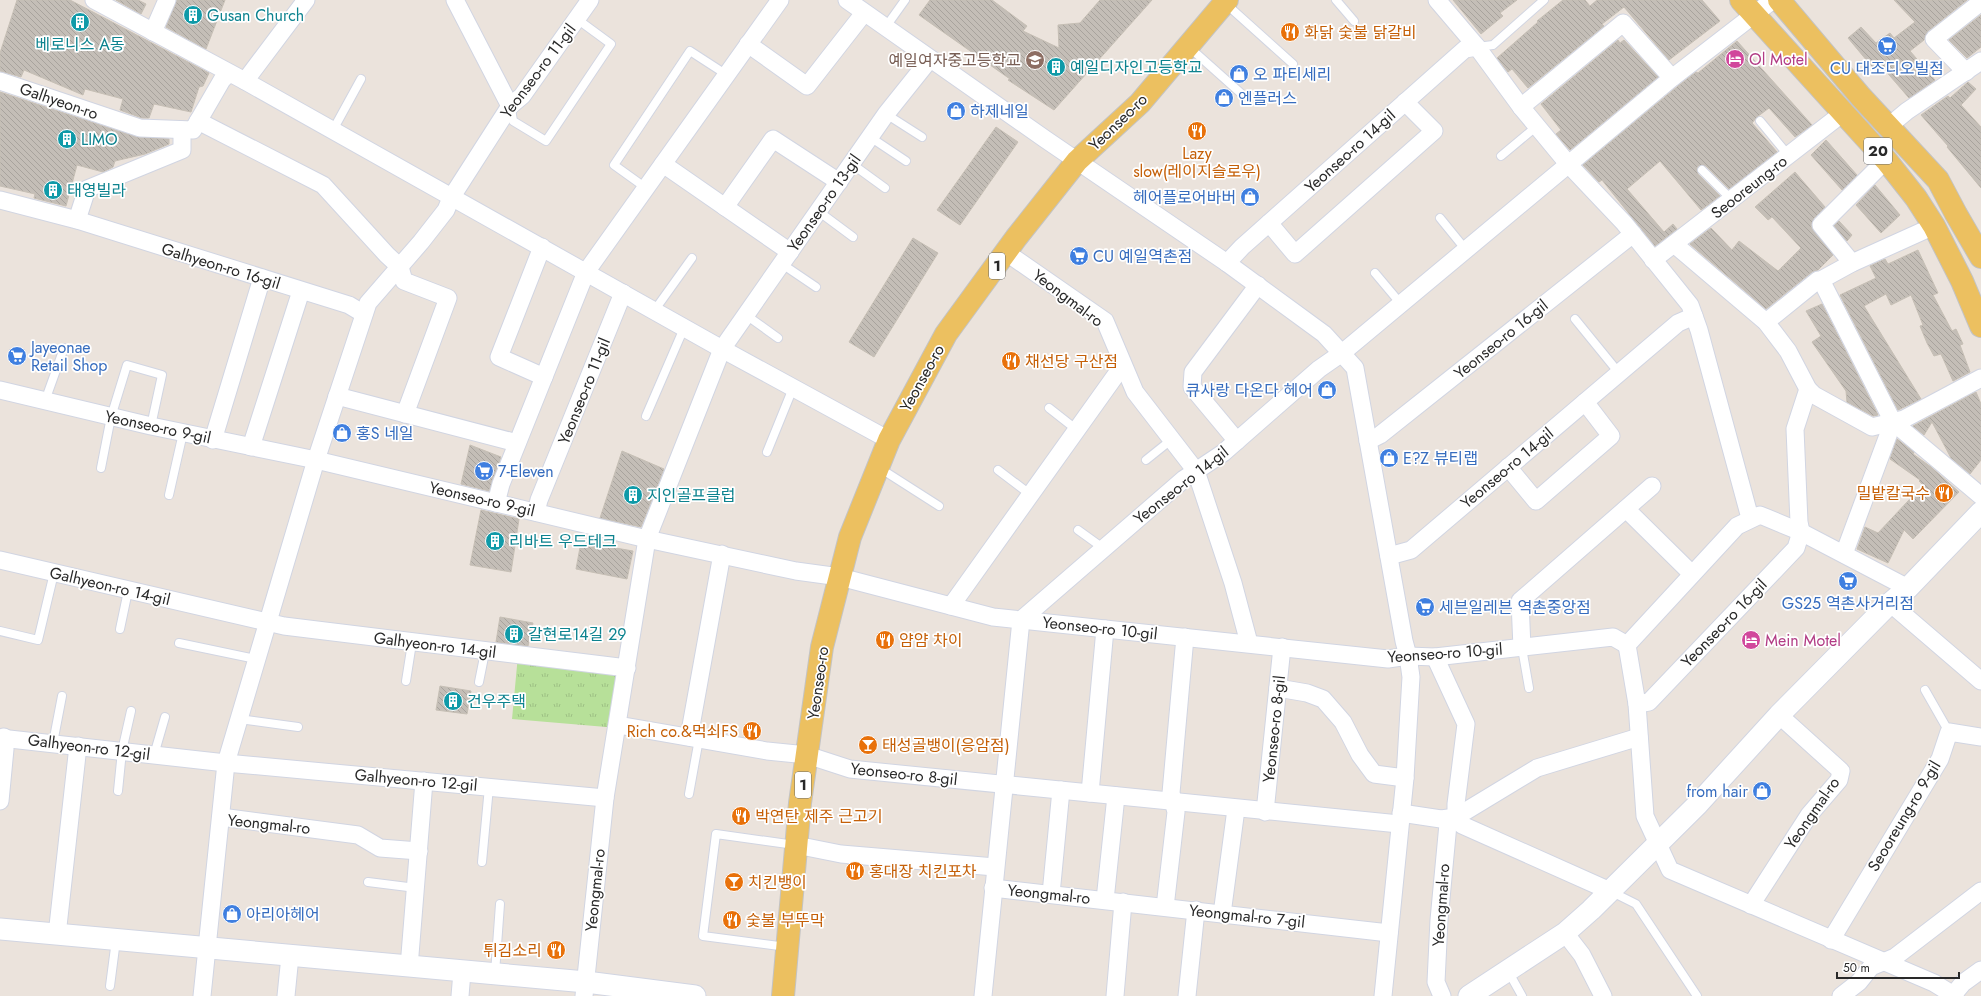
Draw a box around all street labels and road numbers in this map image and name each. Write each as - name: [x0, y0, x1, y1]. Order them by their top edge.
- street label: Yeonseo-ro 11-gil: [495, 19, 581, 123]
- street label: Galhyeon-ro: [17, 77, 102, 125]
- street label: Yeonseo-ro: [1084, 88, 1153, 156]
- street label: Yeonseo-ro 14-gil: [1300, 104, 1400, 198]
- road number: 20: [1864, 138, 1892, 164]
- street label: Yeonseo-ro 13-gil: [782, 149, 866, 257]
- street label: Seooreung-ro: [1706, 150, 1792, 224]
- street label: Galhyeon-ro 16-gil: [159, 237, 283, 295]
- road number: 1: [989, 253, 1005, 279]
- street label: Yeongmal-ro: [1028, 264, 1108, 332]
- street label: Yeonseo-ro 16-gil: [1449, 294, 1553, 384]
- street label: Yeonseo-ro 11-gil: [552, 334, 616, 448]
- street label: Yeonseo-ro: [894, 340, 950, 416]
- street label: Yeonseo-ro 9-gil: [103, 405, 213, 449]
- street label: Yeonseo-ro 14-gil: [1455, 422, 1559, 514]
- street label: Yeonseo-ro 14-gil: [1129, 440, 1233, 530]
- street label: Yeonseo-ro 9-gil: [427, 476, 537, 522]
- street label: Galhyeon-ro 14-gil: [47, 561, 173, 611]
- street label: Yeonseo-ro 16-gil: [1676, 574, 1772, 672]
- street label: Yeonseo-ro 10-gil: [1041, 611, 1159, 645]
- street label: Galhyeon-ro 14-gil: [372, 626, 498, 664]
- street label: Yeonseo-ro 10-gil: [1387, 638, 1503, 668]
- street label: Yeonseo-ro: [801, 645, 835, 721]
- street label: Yeonseo-ro 8-gil: [1257, 674, 1291, 784]
- street label: Galhyeon-ro 12-gil: [27, 728, 151, 766]
- street label: Seooreung-ro 9-gil: [1862, 756, 1946, 876]
- street label: Yeonseo-ro 8-gil: [849, 757, 959, 791]
- street label: Galhyeon-ro 12-gil: [354, 763, 478, 797]
- road number: 1: [795, 772, 811, 798]
- street label: Yeongmal-ro: [1779, 772, 1845, 854]
- street label: Yeongmal-ro: [226, 808, 312, 840]
- street label: Yeongmal-ro: [579, 847, 611, 933]
- street label: Yeongmal-ro: [1427, 863, 1455, 947]
- street label: Yeongmal-ro: [1006, 878, 1092, 910]
- street label: Yeongmal-ro 7-gil: [1188, 898, 1306, 934]

